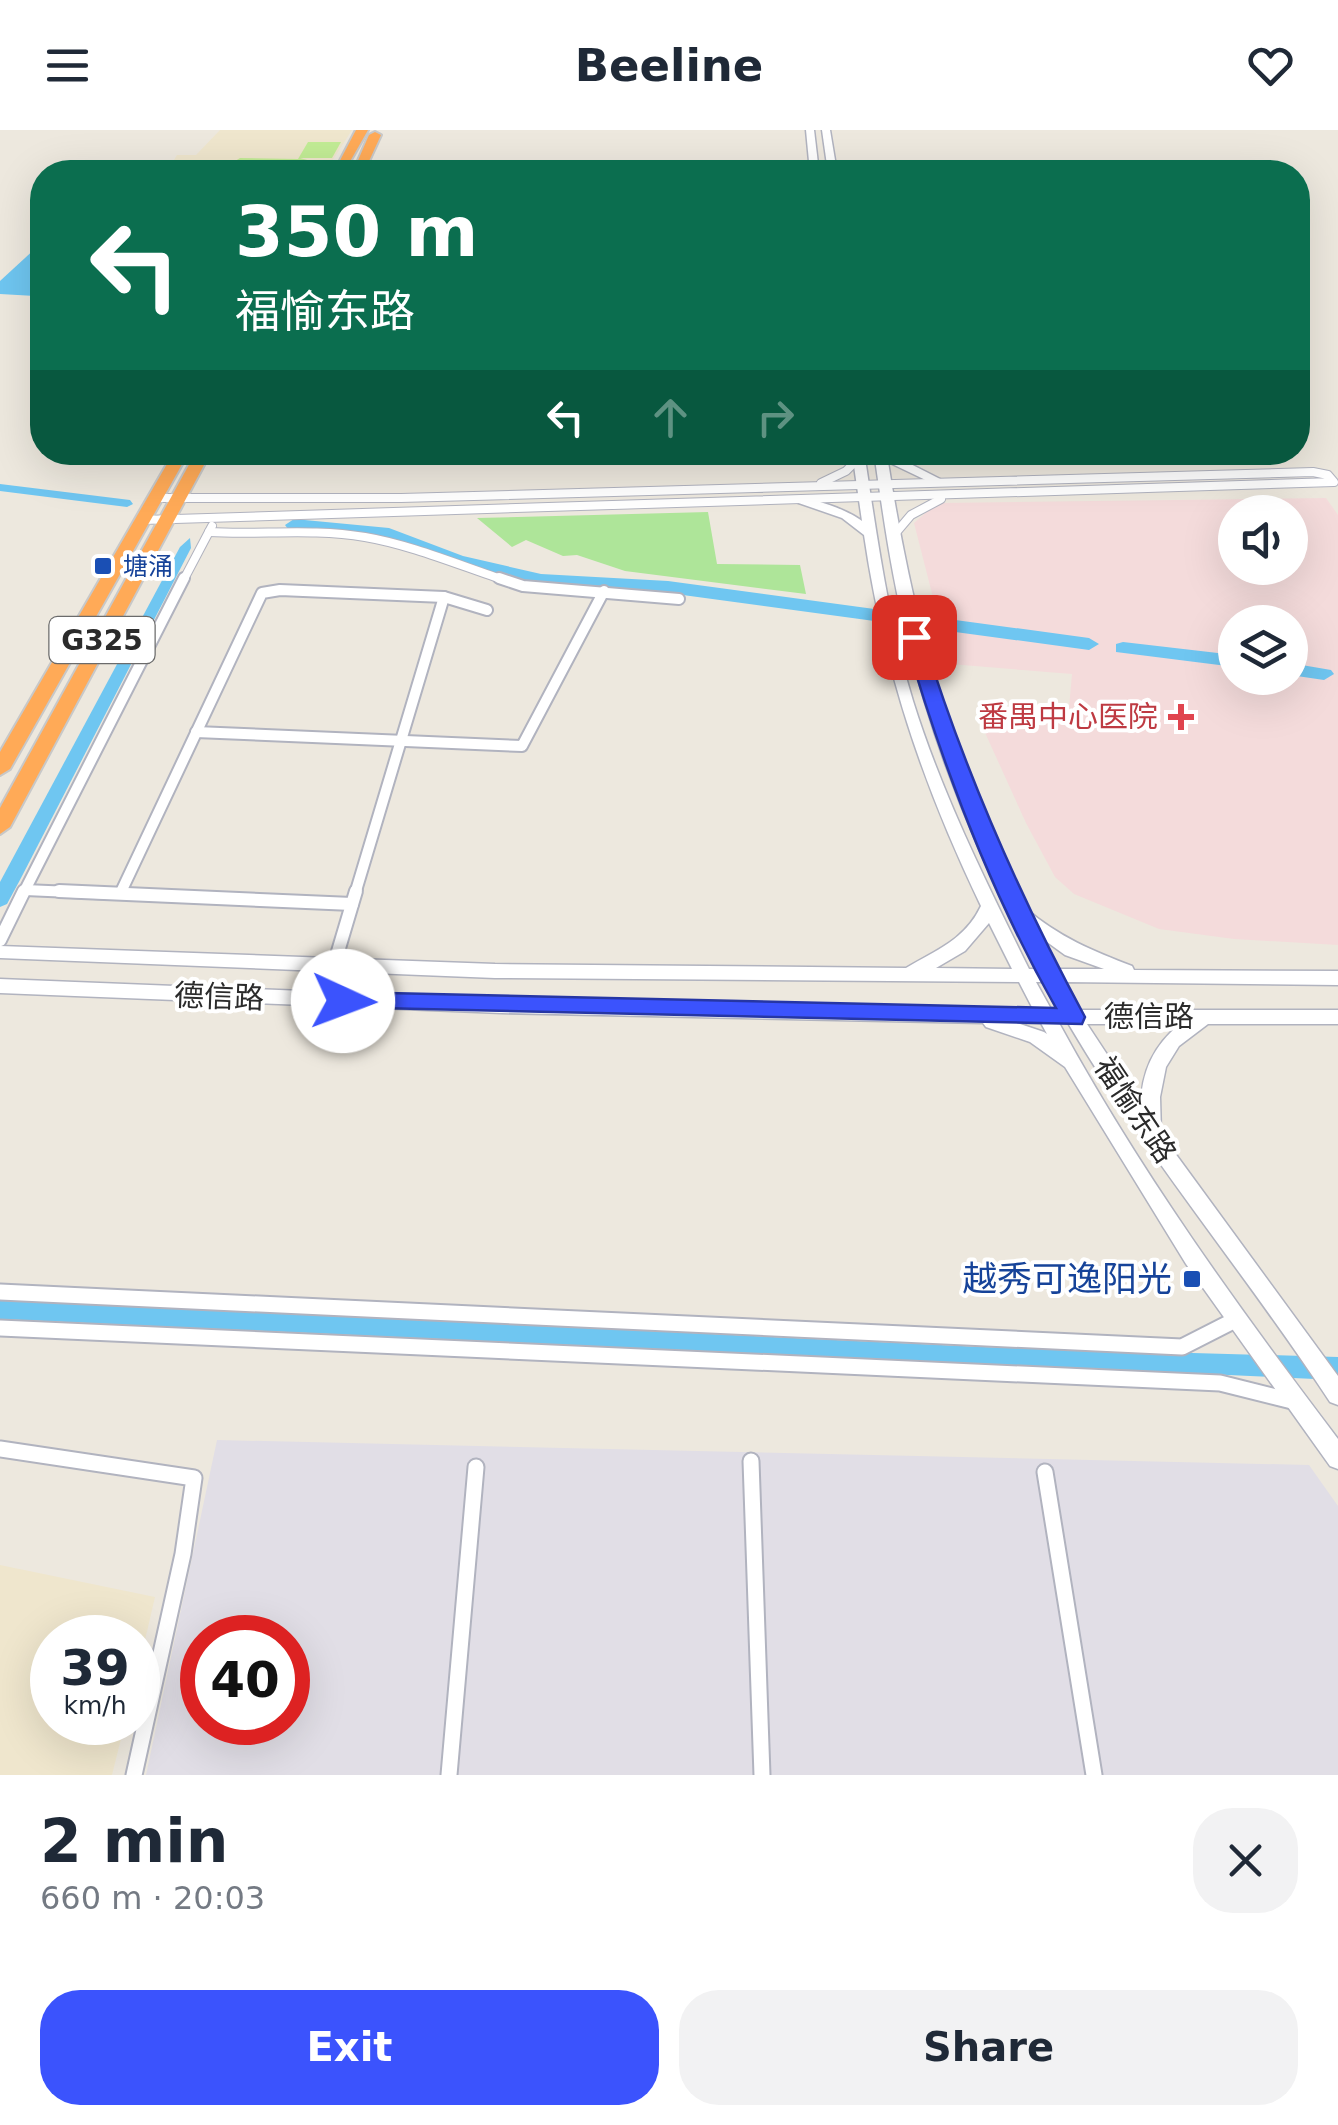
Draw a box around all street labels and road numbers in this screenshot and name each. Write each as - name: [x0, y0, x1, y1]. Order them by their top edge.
- road number: G325: [49, 617, 154, 663]
- street label: 德信路: [173, 977, 265, 1016]
- street label: 德信路: [1104, 999, 1194, 1034]
- street label: 福愉东路: [1087, 1050, 1183, 1169]

